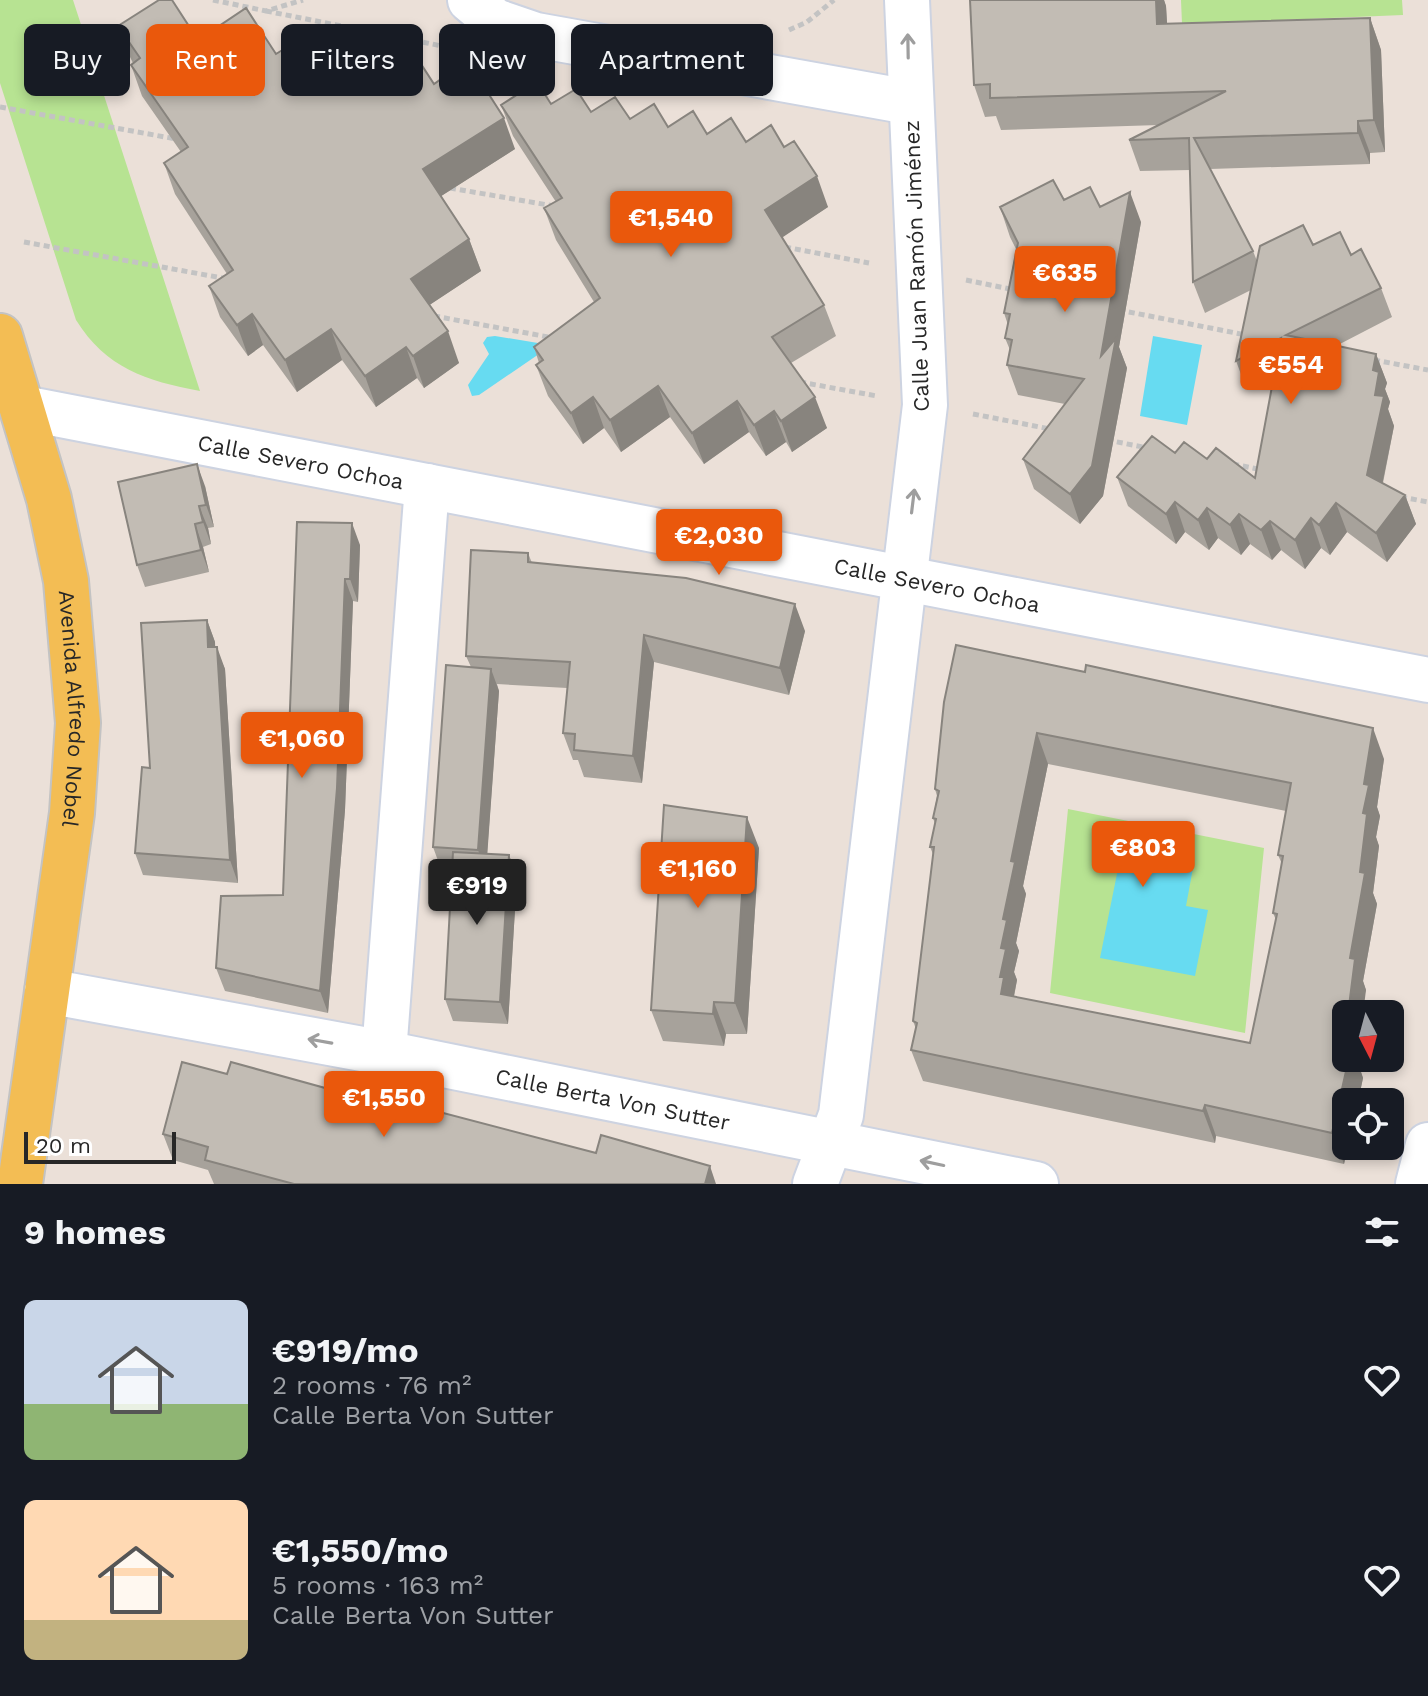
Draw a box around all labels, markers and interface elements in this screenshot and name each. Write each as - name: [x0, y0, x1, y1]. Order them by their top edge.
- chip: Buy: [24, 24, 130, 96]
- chip: Rent: [146, 24, 265, 96]
- chip: Filters: [281, 24, 423, 96]
- chip: New: [439, 24, 555, 96]
- chip: Apartment: [571, 24, 773, 96]
- one-way arrow: [900, 33, 916, 60]
- street label: Calle Juan Ramón Jiménez: [899, 120, 934, 412]
- pin: €1,540: [606, 191, 736, 259]
- text: €1,540: [628, 202, 714, 232]
- pin: €635: [1018, 246, 1112, 314]
- text: €635: [1033, 257, 1097, 287]
- pin: €554: [1244, 338, 1338, 406]
- text: €554: [1258, 349, 1324, 379]
- street label: Calle Severo Ochoa: [196, 430, 406, 494]
- one-way arrow: [906, 489, 921, 514]
- pin: €2,030: [654, 509, 784, 577]
- text: €2,030: [674, 520, 764, 550]
- street label: Calle Severo Ochoa: [832, 553, 1042, 618]
- street label: Avenida Alfredo Nobel: [54, 589, 90, 829]
- pin: €1,060: [237, 712, 367, 780]
- text: €1,060: [259, 723, 345, 753]
- pin: €803: [1096, 821, 1190, 889]
- text: €803: [1110, 832, 1176, 862]
- pin: €1,160: [633, 842, 763, 910]
- text: €1,160: [659, 853, 737, 883]
- pin: €919: [430, 859, 524, 927]
- text: €919: [446, 870, 508, 900]
- north arrow: [1332, 1000, 1404, 1072]
- map controls: [1332, 1000, 1404, 1160]
- one-way arrow: [308, 1033, 334, 1048]
- street label: Calle Berta Von Sutter: [493, 1064, 732, 1135]
- pin: €1,550: [319, 1071, 449, 1139]
- text: €1,550: [342, 1082, 426, 1112]
- button: locate: [1332, 1088, 1404, 1160]
- scale bar: [24, 1128, 176, 1164]
- text: 20 m: [36, 1133, 91, 1158]
- one-way arrow: [920, 1155, 946, 1170]
- icon: filters: [1360, 1210, 1404, 1254]
- text: 9 homes: [24, 1212, 166, 1252]
- text: €919/mo: [272, 1330, 419, 1370]
- icon: home: [88, 1332, 184, 1428]
- icon: heart: [1360, 1358, 1404, 1402]
- text: 2 rooms · 76 m²: [272, 1370, 471, 1400]
- text: Calle Berta Von Sutter: [272, 1400, 554, 1430]
- text: €1,550/mo: [272, 1530, 448, 1570]
- icon: home: [88, 1532, 184, 1628]
- icon: heart: [1360, 1558, 1404, 1602]
- text: 5 rooms · 163 m²: [272, 1570, 483, 1600]
- text: Calle Berta Von Sutter: [272, 1600, 554, 1630]

